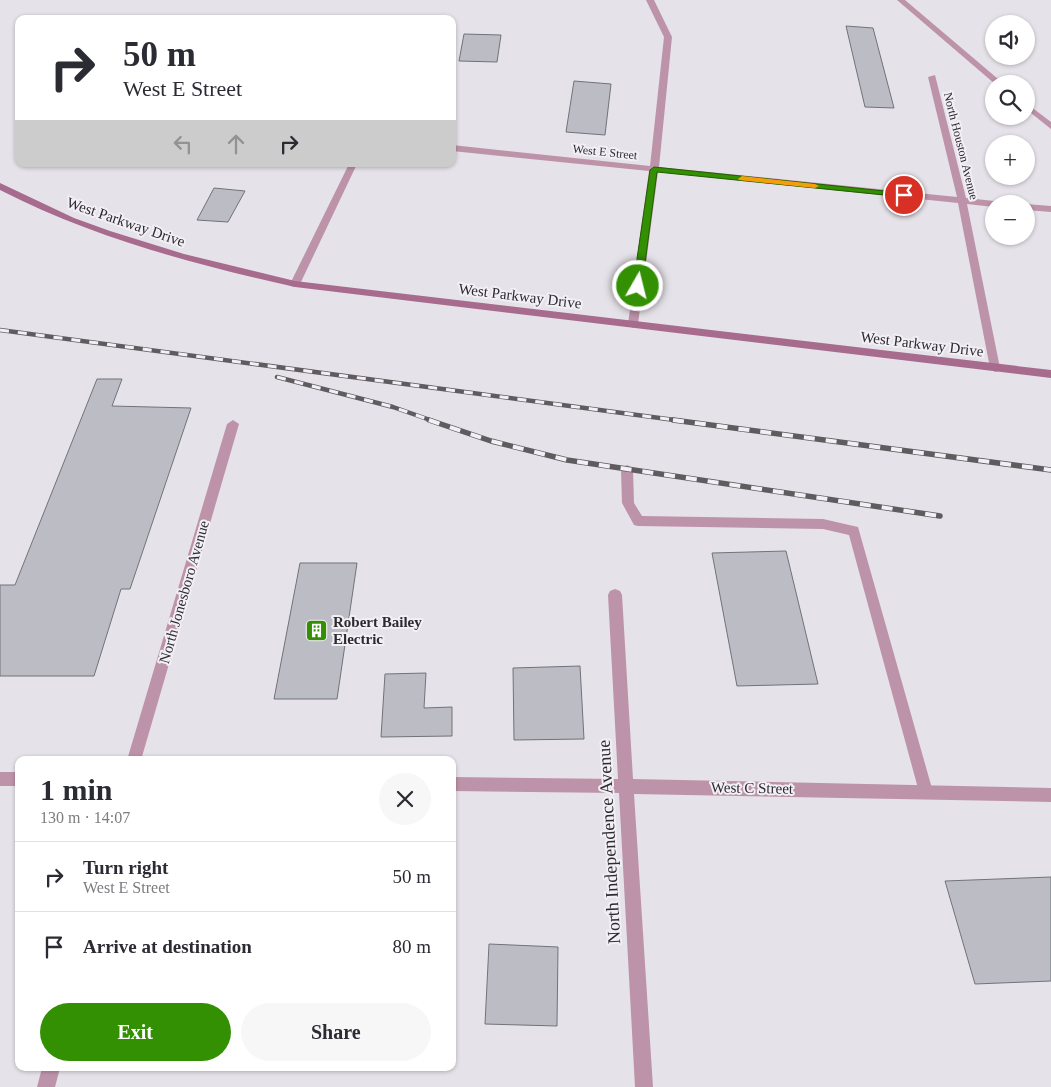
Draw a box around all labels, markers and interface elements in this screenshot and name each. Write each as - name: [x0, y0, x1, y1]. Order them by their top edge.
- map controls: [985, 15, 1035, 245]
- button: sound: [985, 15, 1035, 65]
- icon: right: [40, 35, 105, 100]
- text: 50 m: [123, 35, 196, 74]
- button: search: [985, 75, 1035, 125]
- text: West E Street: [123, 76, 242, 101]
- street label: North Houston Avenue: [941, 91, 981, 201]
- icon: left: [169, 130, 197, 158]
- icon: ahead: [222, 130, 250, 158]
- icon: right: [275, 130, 303, 158]
- button: +: [985, 135, 1035, 185]
- street label: West E Street: [572, 142, 639, 162]
- pin: [883, 174, 925, 216]
- icon: arrive: [890, 181, 918, 209]
- street label: West Parkway Drive: [65, 194, 187, 250]
- button: −: [985, 195, 1035, 245]
- position arrow: [611, 259, 663, 311]
- street label: West Parkway Drive: [458, 281, 583, 312]
- street label: West Parkway Drive: [860, 329, 985, 360]
- street label: North Jonesboro Avenue: [156, 518, 212, 665]
- place label: Robert Bailey Electric: [333, 614, 422, 647]
- building icon: Robert Bailey Electric: [305, 619, 329, 643]
- street label: North Independence Avenue: [594, 739, 624, 945]
- text: 1 min: [40, 773, 113, 806]
- button: close: [379, 773, 431, 825]
- street label: West C Street: [711, 779, 794, 797]
- text: 130 m · 14:07: [40, 809, 130, 826]
- text: Turn right: [83, 857, 168, 878]
- icon: right: [40, 863, 68, 891]
- text: 50 m: [392, 866, 431, 887]
- text: West E Street: [83, 879, 170, 896]
- icon: arrive: [40, 933, 68, 961]
- text: Arrive at destination: [83, 936, 252, 957]
- text: 80 m: [392, 936, 431, 957]
- button: Exit: [40, 1003, 231, 1061]
- button: Share: [241, 1003, 431, 1061]

